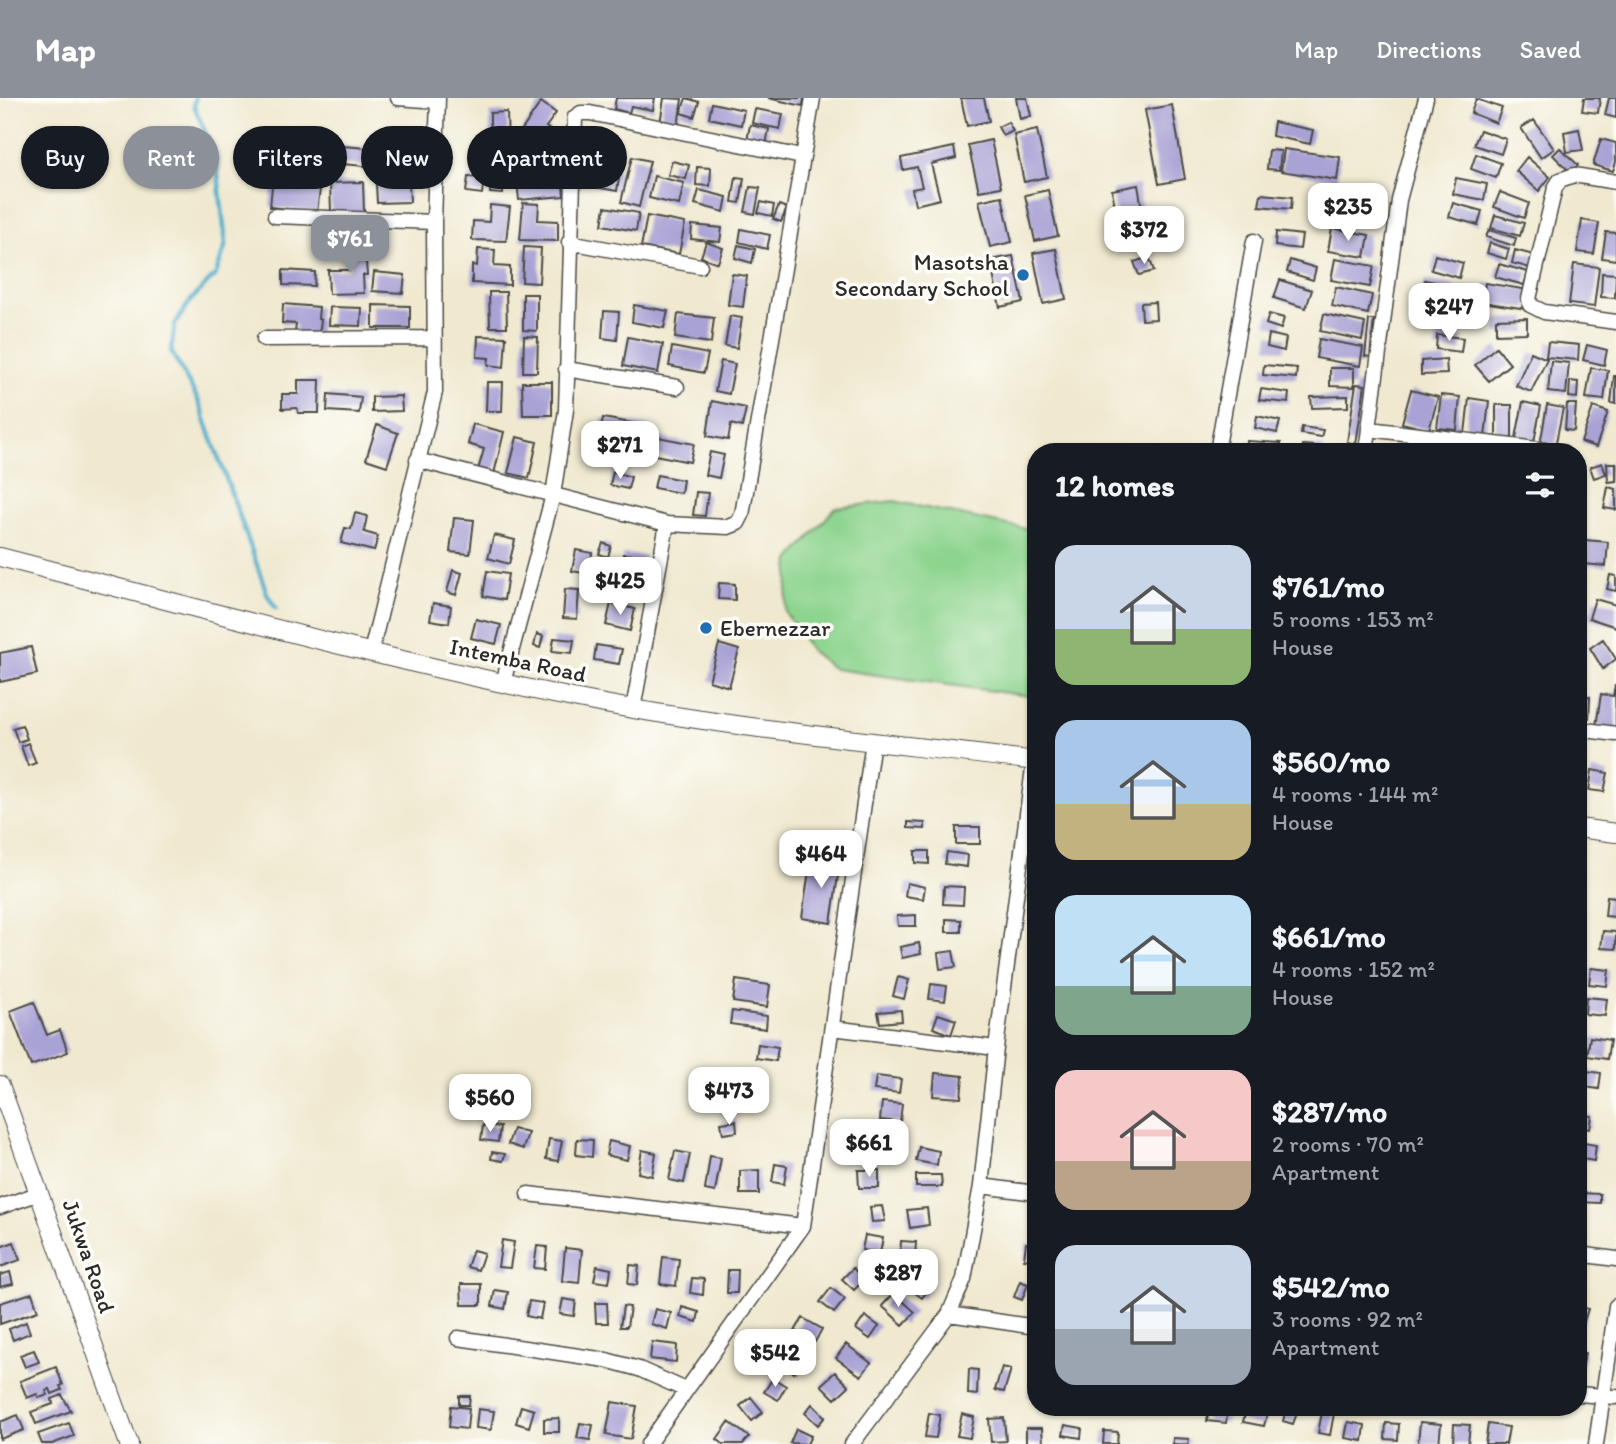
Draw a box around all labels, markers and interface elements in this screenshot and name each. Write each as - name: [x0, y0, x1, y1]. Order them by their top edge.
- text: Map: [35, 30, 96, 69]
- text: Map: [1294, 35, 1338, 64]
- text: Directions: [1376, 35, 1482, 64]
- text: Saved: [1520, 35, 1581, 64]
- chip: Buy: [21, 126, 109, 189]
- chip: Rent: [123, 126, 219, 189]
- chip: Filters: [233, 126, 347, 189]
- chip: New: [361, 126, 453, 189]
- chip: Apartment: [467, 126, 627, 189]
- pin: $235: [1307, 184, 1389, 243]
- text: $235: [1324, 192, 1372, 220]
- pin: $372: [1103, 206, 1185, 266]
- text: $372: [1120, 215, 1168, 243]
- pin: $761: [309, 216, 391, 275]
- text: $761: [327, 224, 373, 252]
- place label: Masotsha Secondary School: [835, 248, 1009, 302]
- marker: Masotsha Secondary School: [1015, 267, 1031, 283]
- pin: $247: [1408, 284, 1490, 343]
- text: $247: [1425, 292, 1474, 320]
- pin: $271: [579, 422, 661, 481]
- text: $271: [597, 430, 643, 458]
- icon: filters: [1521, 466, 1559, 504]
- text: 12 homes: [1055, 467, 1175, 504]
- pin: $425: [579, 558, 661, 617]
- text: $425: [595, 566, 645, 594]
- text: $761/mo: [1272, 568, 1385, 605]
- icon: home: [1111, 573, 1195, 657]
- text: 5 rooms · 153 m²: [1272, 605, 1434, 633]
- place label: Ebernezzar: [720, 614, 830, 642]
- marker: Ebernezzar: [698, 620, 714, 636]
- street label: Intemba Road: [447, 632, 589, 688]
- text: House: [1272, 633, 1334, 661]
- text: $560/mo: [1272, 743, 1390, 780]
- icon: home: [1111, 748, 1195, 832]
- text: 4 rooms · 144 m²: [1272, 780, 1438, 808]
- text: House: [1272, 808, 1334, 836]
- pin: $464: [780, 830, 862, 890]
- text: $464: [795, 839, 847, 867]
- text: $661/mo: [1272, 918, 1386, 955]
- icon: home: [1111, 923, 1195, 1007]
- text: 4 rooms · 152 m²: [1272, 955, 1435, 983]
- text: House: [1272, 983, 1334, 1011]
- pin: $473: [688, 1068, 770, 1127]
- pin: $560: [449, 1074, 531, 1134]
- text: $473: [704, 1076, 754, 1104]
- text: $560: [465, 1083, 515, 1111]
- text: $287/mo: [1272, 1093, 1387, 1130]
- icon: home: [1111, 1098, 1195, 1182]
- pin: $661: [828, 1119, 910, 1179]
- text: $661: [846, 1128, 892, 1156]
- text: 2 rooms · 70 m²: [1272, 1130, 1424, 1158]
- text: Apartment: [1272, 1158, 1379, 1186]
- street label: Jukwa Road: [57, 1196, 122, 1317]
- pin: $287: [857, 1250, 939, 1309]
- text: $287: [874, 1258, 922, 1286]
- text: $542/mo: [1272, 1268, 1390, 1305]
- icon: home: [1111, 1273, 1195, 1357]
- text: 3 rooms · 92 m²: [1272, 1305, 1423, 1333]
- pin: $542: [734, 1330, 816, 1389]
- text: Apartment: [1272, 1333, 1379, 1361]
- text: $542: [750, 1338, 800, 1366]

